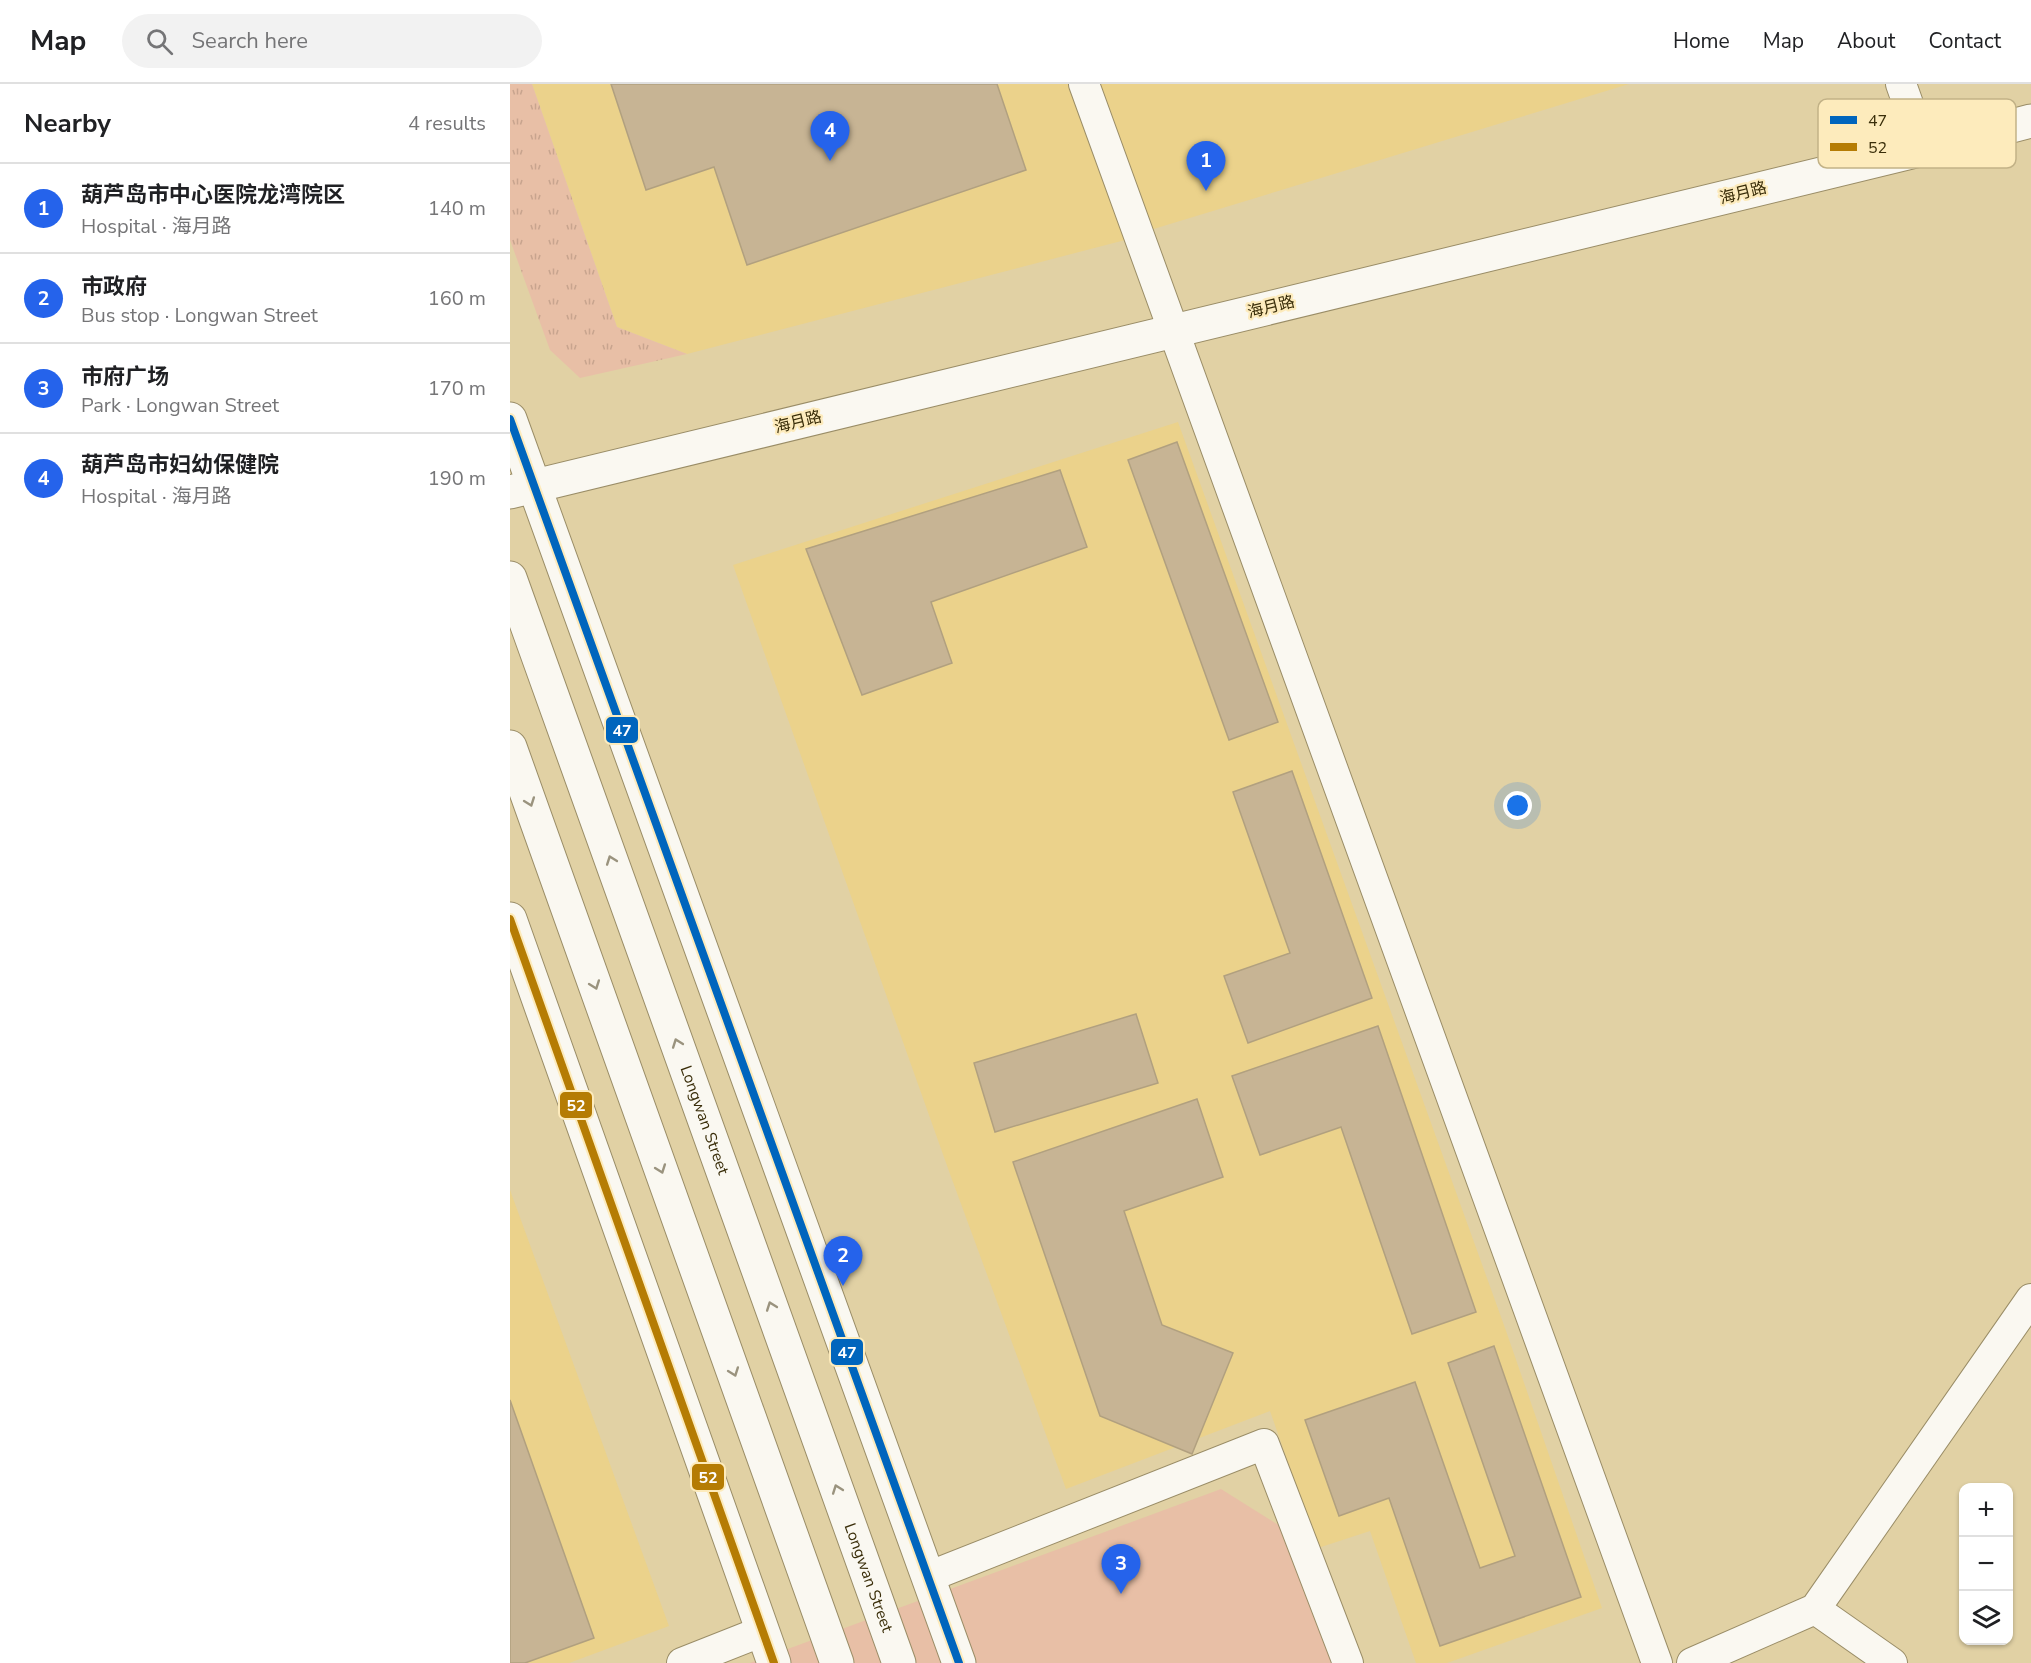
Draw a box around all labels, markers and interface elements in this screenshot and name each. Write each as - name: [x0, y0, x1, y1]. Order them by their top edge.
- search box: [122, 14, 542, 68]
- text: Map: [30, 22, 86, 60]
- icon: search: [143, 25, 176, 58]
- text: Search here: [191, 26, 308, 56]
- text: Home: [1673, 27, 1730, 55]
- text: Map: [1763, 27, 1804, 55]
- text: About: [1837, 27, 1895, 55]
- text: Contact: [1928, 27, 2001, 55]
- legend: [1818, 99, 2016, 168]
- text: Nearby: [24, 106, 111, 141]
- text: 4 results: [408, 110, 486, 137]
- text: 47: [1868, 110, 1887, 132]
- pin: 4: [810, 112, 850, 161]
- text: 52: [1868, 137, 1887, 159]
- pin: 1: [1186, 141, 1226, 191]
- street label: 海月路: [1717, 177, 1769, 209]
- text: 葫芦岛市中心医院龙湾院区: [81, 180, 345, 210]
- text: 1: [38, 195, 50, 222]
- text: 140 m: [428, 195, 486, 222]
- text: Hospital · 海月路: [81, 213, 232, 240]
- text: 市政府: [81, 272, 147, 302]
- text: 2: [38, 285, 50, 312]
- text: 160 m: [428, 285, 486, 312]
- street label: 海月路: [1245, 291, 1297, 323]
- text: Bus stop · Longwan Street: [81, 302, 318, 329]
- text: 市府广场: [81, 362, 169, 392]
- text: 3: [38, 375, 50, 402]
- text: 170 m: [428, 375, 486, 402]
- text: Park · Longwan Street: [81, 392, 279, 419]
- street label: 海月路: [772, 406, 824, 438]
- text: 葫芦岛市妇幼保健院: [81, 450, 279, 480]
- text: 4: [38, 465, 50, 492]
- text: 190 m: [428, 465, 486, 492]
- text: Hospital · 海月路: [81, 483, 232, 510]
- line badge: 47: [605, 716, 639, 744]
- text: 47: [612, 720, 632, 742]
- your location: [1503, 791, 1532, 820]
- one-way arrow: [522, 796, 535, 807]
- one-way arrow: [606, 855, 618, 866]
- one-way arrow: [588, 980, 601, 990]
- one-way arrow: [671, 1038, 684, 1049]
- street label: Longwan Street: [675, 1063, 734, 1178]
- line badge: 52: [559, 1091, 593, 1119]
- text: 52: [566, 1095, 586, 1117]
- one-way arrow: [653, 1163, 666, 1174]
- pin: 2: [824, 1236, 862, 1286]
- one-way arrow: [766, 1301, 779, 1312]
- line badge: 47: [830, 1338, 864, 1366]
- text: 47: [837, 1342, 857, 1364]
- one-way arrow: [726, 1367, 739, 1377]
- line badge: 52: [691, 1463, 725, 1491]
- text: 52: [698, 1467, 718, 1489]
- map controls: [1959, 1483, 2013, 1645]
- button: +: [1959, 1483, 2013, 1537]
- one-way arrow: [832, 1484, 845, 1495]
- street label: Longwan Street: [839, 1520, 898, 1636]
- button: −: [1959, 1537, 2013, 1591]
- pin: 3: [1102, 1544, 1140, 1594]
- button: layers: [1959, 1591, 2013, 1645]

